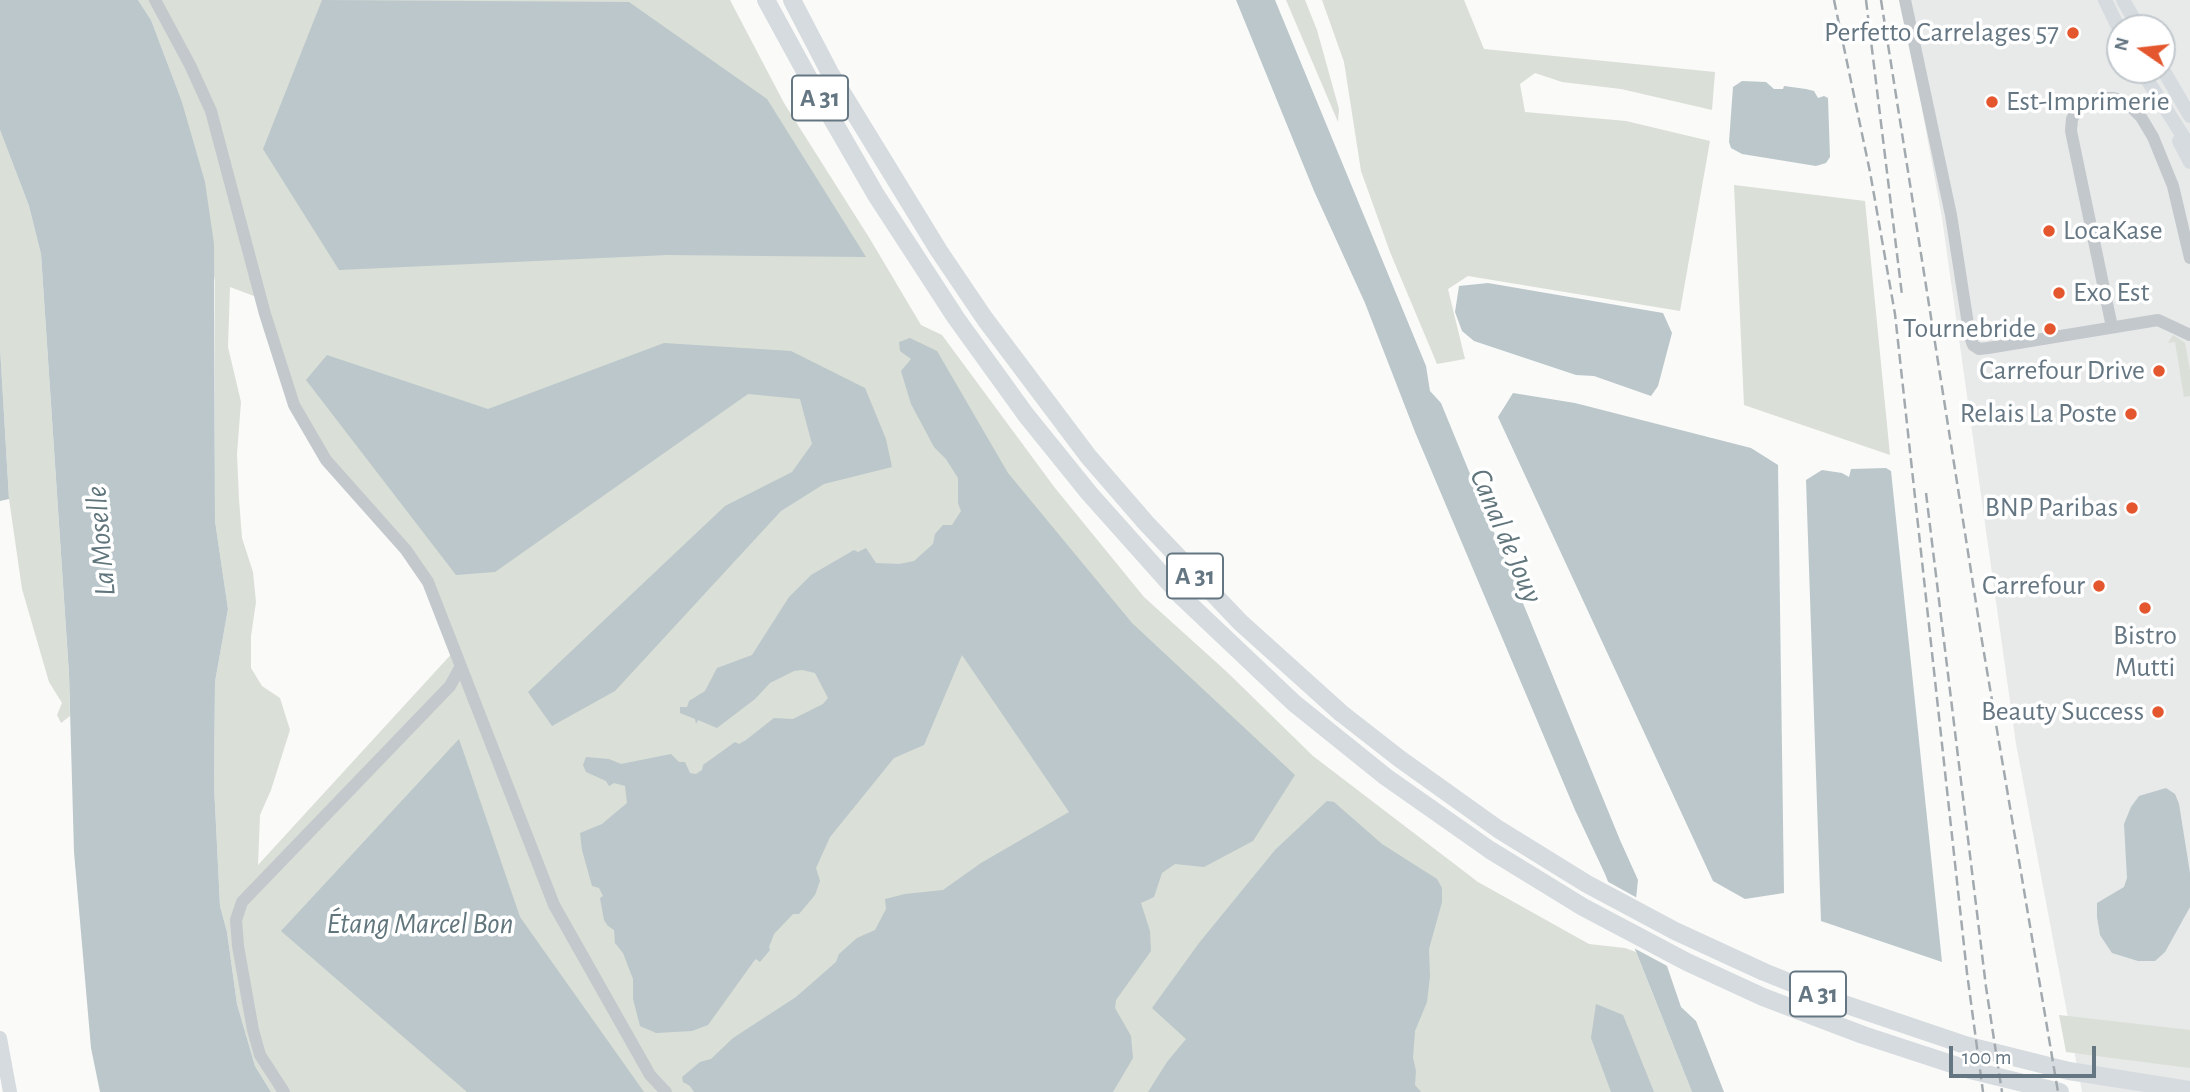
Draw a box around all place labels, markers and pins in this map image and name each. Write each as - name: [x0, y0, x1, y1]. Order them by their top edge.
- place label: Perfetto Carrelages 57: [1824, 16, 2059, 50]
- marker: Perfetto Carrelages 57: [2065, 25, 2081, 41]
- place label: Est-Imprimerie: [2006, 85, 2170, 119]
- marker: Est-Imprimerie: [1984, 94, 2000, 110]
- place label: LocaKase: [2063, 214, 2163, 248]
- marker: LocaKase: [2041, 223, 2057, 239]
- place label: Exo Est: [2073, 276, 2149, 310]
- marker: Exo Est: [2051, 285, 2067, 301]
- place label: Tournebride: [1903, 312, 2036, 346]
- marker: Tournebride: [2042, 321, 2058, 337]
- place label: Carrefour Drive: [1979, 354, 2145, 388]
- marker: Carrefour Drive: [2151, 363, 2167, 379]
- place label: Relais La Poste: [1960, 397, 2117, 431]
- marker: Relais La Poste: [2123, 406, 2139, 422]
- place label: BNP Paribas: [1985, 491, 2118, 525]
- marker: BNP Paribas: [2124, 500, 2140, 516]
- place label: Carrefour: [1982, 569, 2085, 603]
- marker: Carrefour: [2091, 578, 2107, 594]
- marker: Bistro Mutti: [2137, 600, 2153, 616]
- place label: Bistro Mutti: [2113, 619, 2177, 685]
- place label: Beauty Success: [1981, 695, 2144, 729]
- marker: Beauty Success: [2150, 704, 2166, 720]

